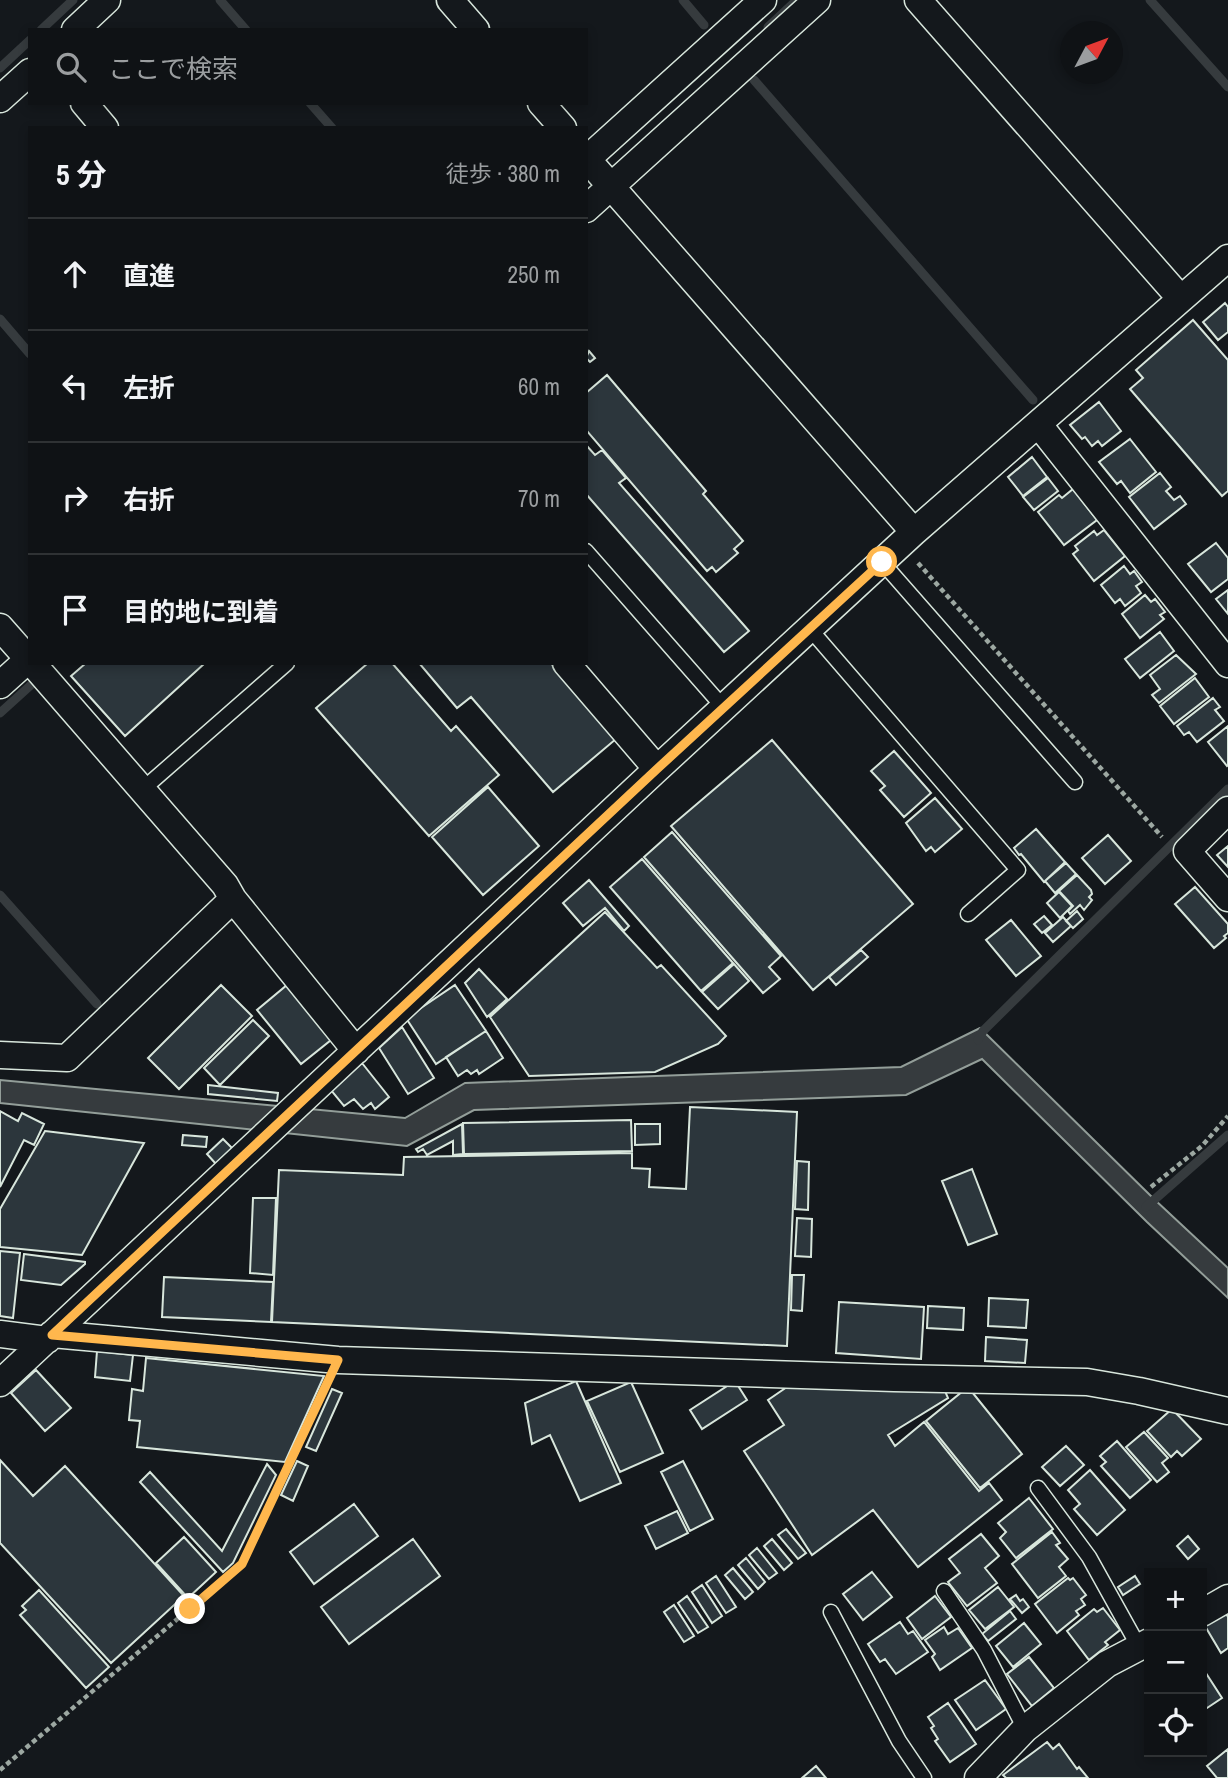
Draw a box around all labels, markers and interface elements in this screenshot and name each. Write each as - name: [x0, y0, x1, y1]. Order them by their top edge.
- north arrow: [1060, 21, 1123, 84]
- search box: [28, 28, 588, 105]
- icon: search: [52, 48, 90, 86]
- text: ここで検索: [108, 51, 238, 86]
- text: 5 分: [56, 154, 107, 194]
- text: 徒歩 · 380 m: [446, 158, 560, 189]
- icon: ahead: [56, 255, 94, 293]
- text: 直進: [123, 258, 175, 293]
- text: 250 m: [508, 259, 560, 290]
- icon: left: [56, 367, 94, 405]
- text: 左折: [123, 370, 175, 405]
- text: 60 m: [518, 371, 560, 402]
- icon: right: [56, 479, 94, 517]
- text: 右折: [123, 482, 175, 517]
- text: 70 m: [518, 483, 560, 514]
- route start: [866, 546, 897, 577]
- icon: arrive: [56, 591, 94, 629]
- text: 目的地に到着: [123, 594, 279, 629]
- map controls: [1144, 1568, 1207, 1757]
- button: +: [1144, 1568, 1207, 1631]
- route end: [174, 1593, 205, 1624]
- button: −: [1144, 1631, 1207, 1694]
- button: locate: [1144, 1694, 1207, 1757]

